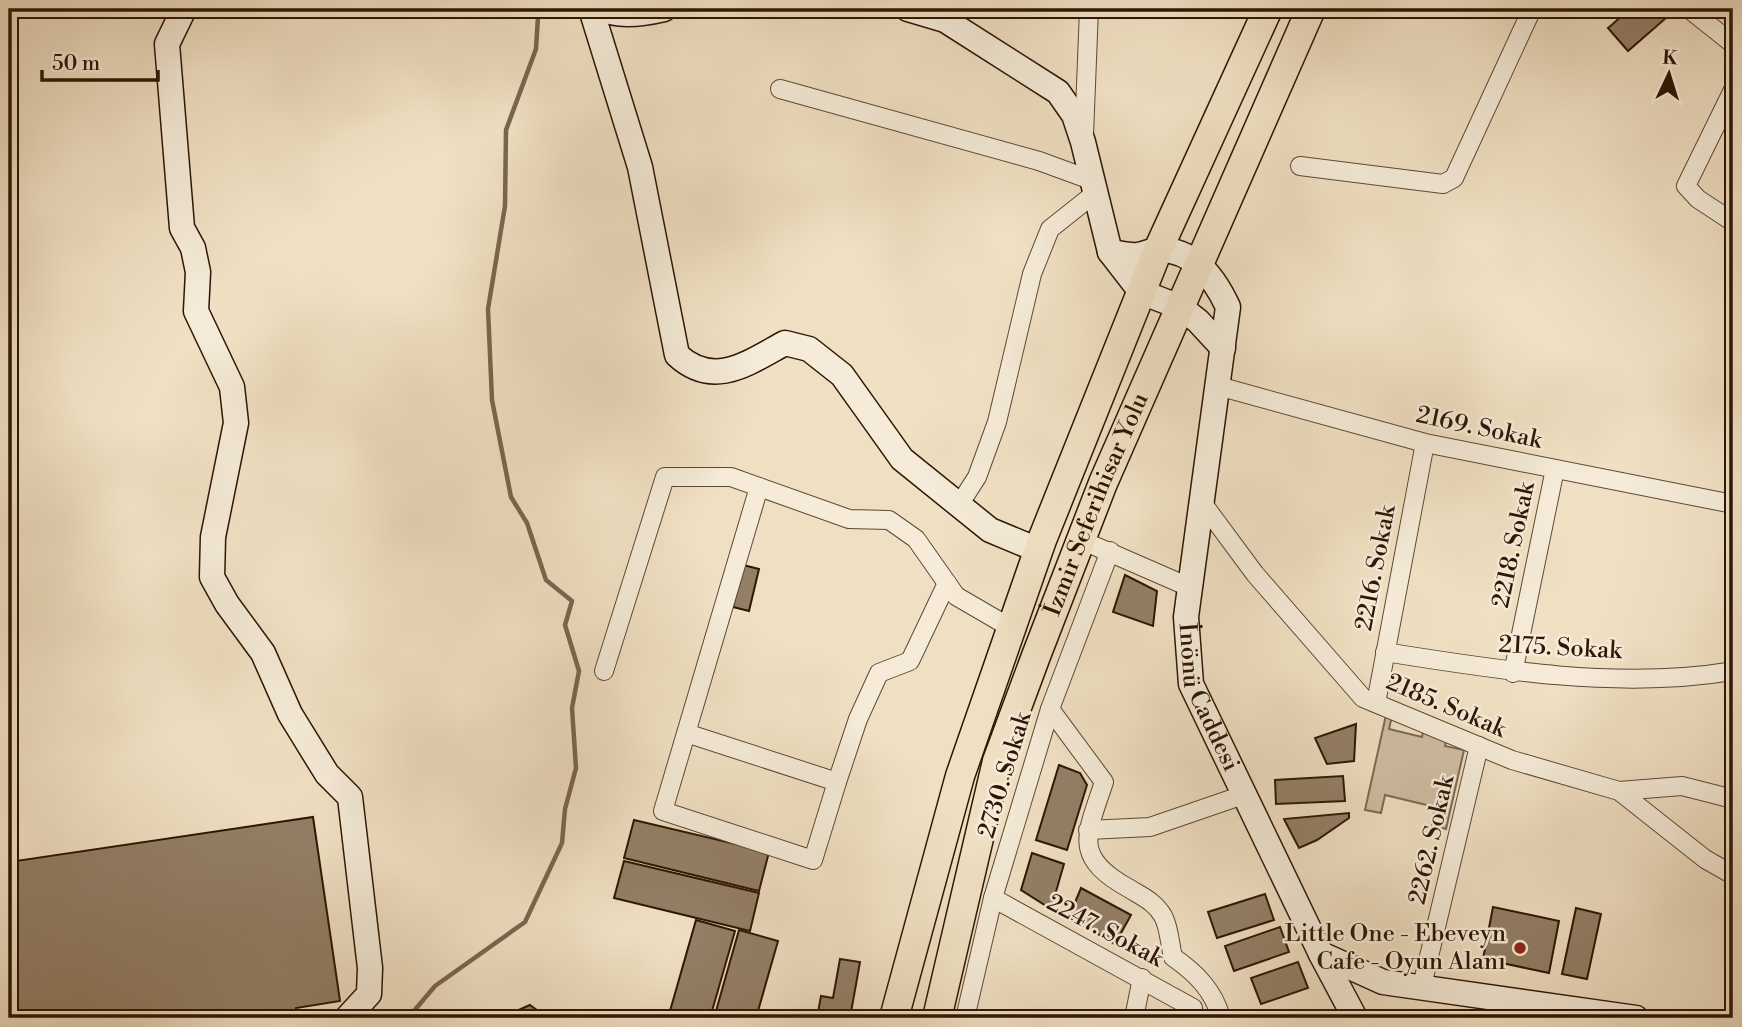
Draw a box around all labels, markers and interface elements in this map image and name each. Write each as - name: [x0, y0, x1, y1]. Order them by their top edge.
- scale bar: [42, 38, 158, 82]
- north arrow: [1634, 38, 1704, 108]
- text: K: [1662, 46, 1679, 71]
- text: 50 m: [52, 51, 100, 77]
- street label: İzmir Seferihisar Yolu: [1037, 388, 1156, 621]
- street label: 2169. Sokak: [1413, 400, 1546, 456]
- street label: 2218. Sokak: [1486, 478, 1542, 611]
- street label: 2216. Sokak: [1349, 501, 1403, 633]
- street label: İnönü Caddesi: [1171, 622, 1246, 776]
- street label: 2175. Sokak: [1498, 630, 1624, 666]
- street label: 2185. Sokak: [1382, 667, 1512, 745]
- street label: 2730. Sokak: [972, 707, 1039, 842]
- street label: 2262. Sokak: [1403, 771, 1462, 907]
- street label: 2247. Sokak: [1041, 888, 1170, 975]
- place label: Little One - Ebeveyn Cafe - Oyun Alanı: [1285, 919, 1506, 977]
- marker: Little One - Ebeveyn Cafe - Oyun Alanı: [1512, 940, 1528, 956]

